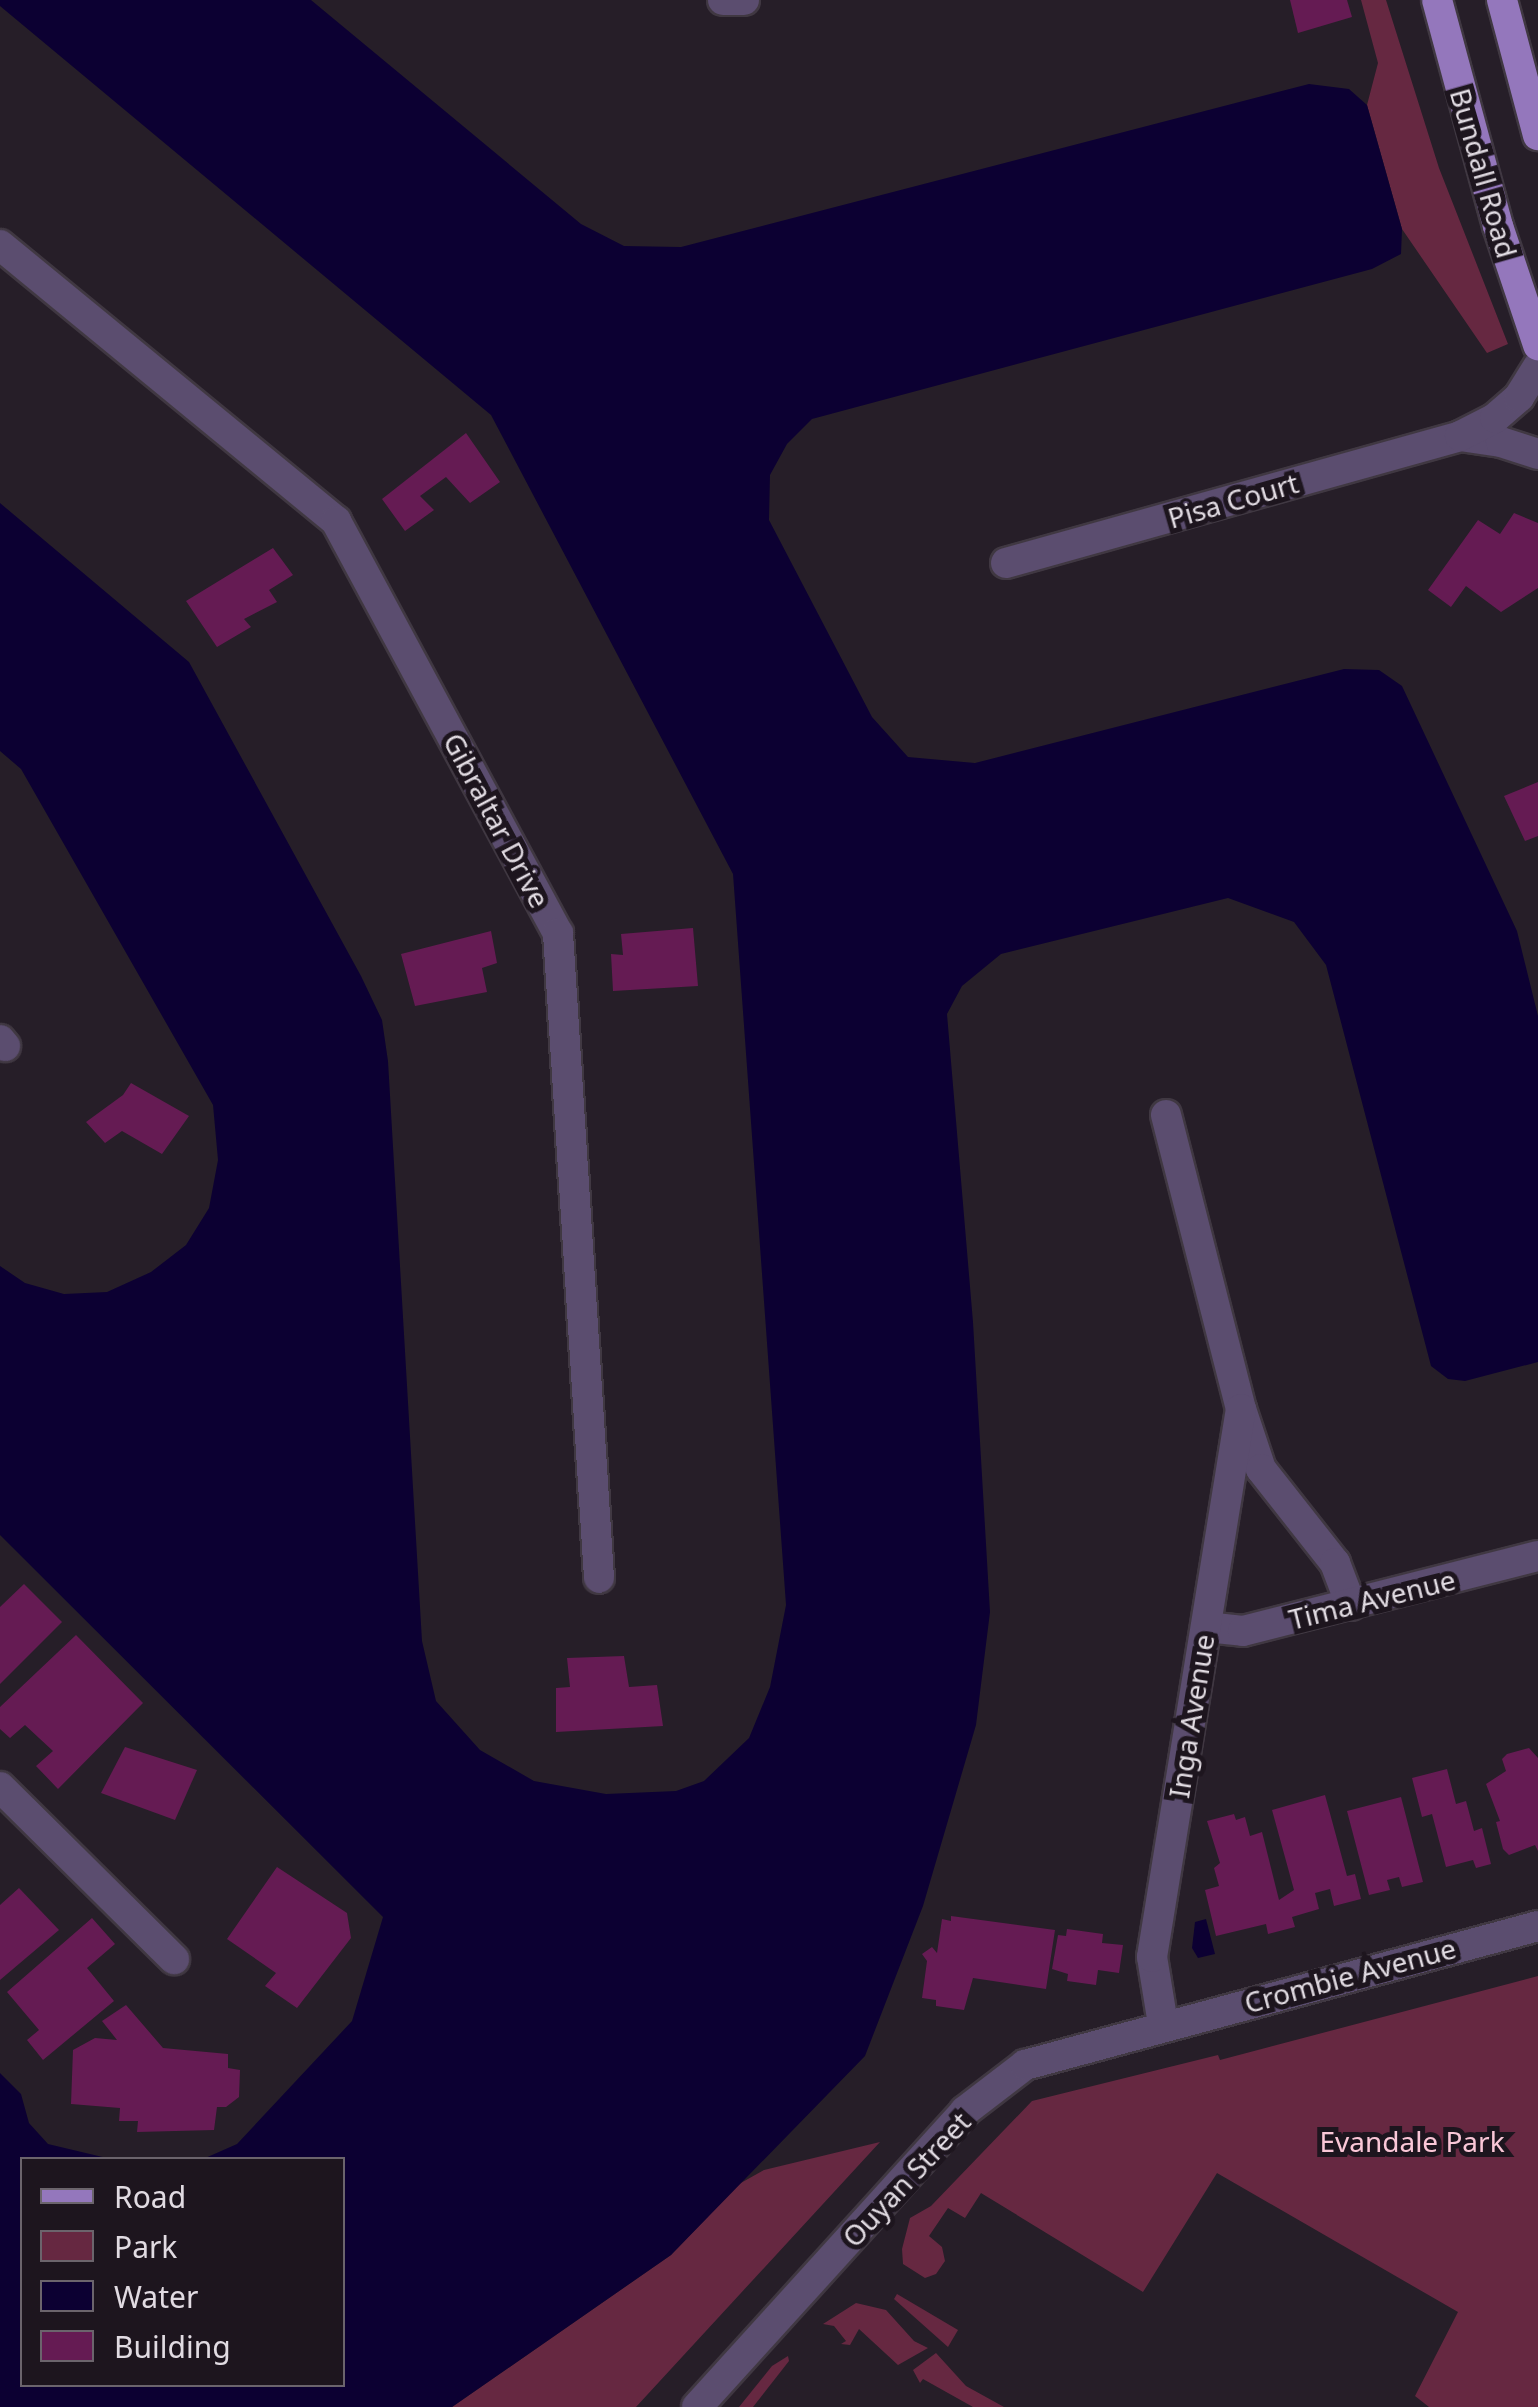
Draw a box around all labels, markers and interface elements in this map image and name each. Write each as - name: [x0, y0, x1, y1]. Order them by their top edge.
- street label: Bundall Road: [1444, 84, 1524, 262]
- street label: Pisa Court: [1164, 465, 1302, 535]
- street label: Gibraltar Drive: [437, 727, 557, 913]
- street label: Tima Avenue: [1285, 1562, 1459, 1636]
- street label: Inga Avenue: [1161, 1632, 1221, 1800]
- street label: Crombie Avenue: [1241, 1931, 1459, 2019]
- street label: Ouyan Street: [835, 2105, 977, 2253]
- park label: Evandale Park: [1319, 2124, 1505, 2158]
- legend: [20, 2157, 345, 2387]
- text: Road: [114, 2176, 186, 2217]
- text: Park: [114, 2226, 177, 2267]
- text: Water: [114, 2276, 198, 2317]
- text: Building: [114, 2326, 231, 2367]

